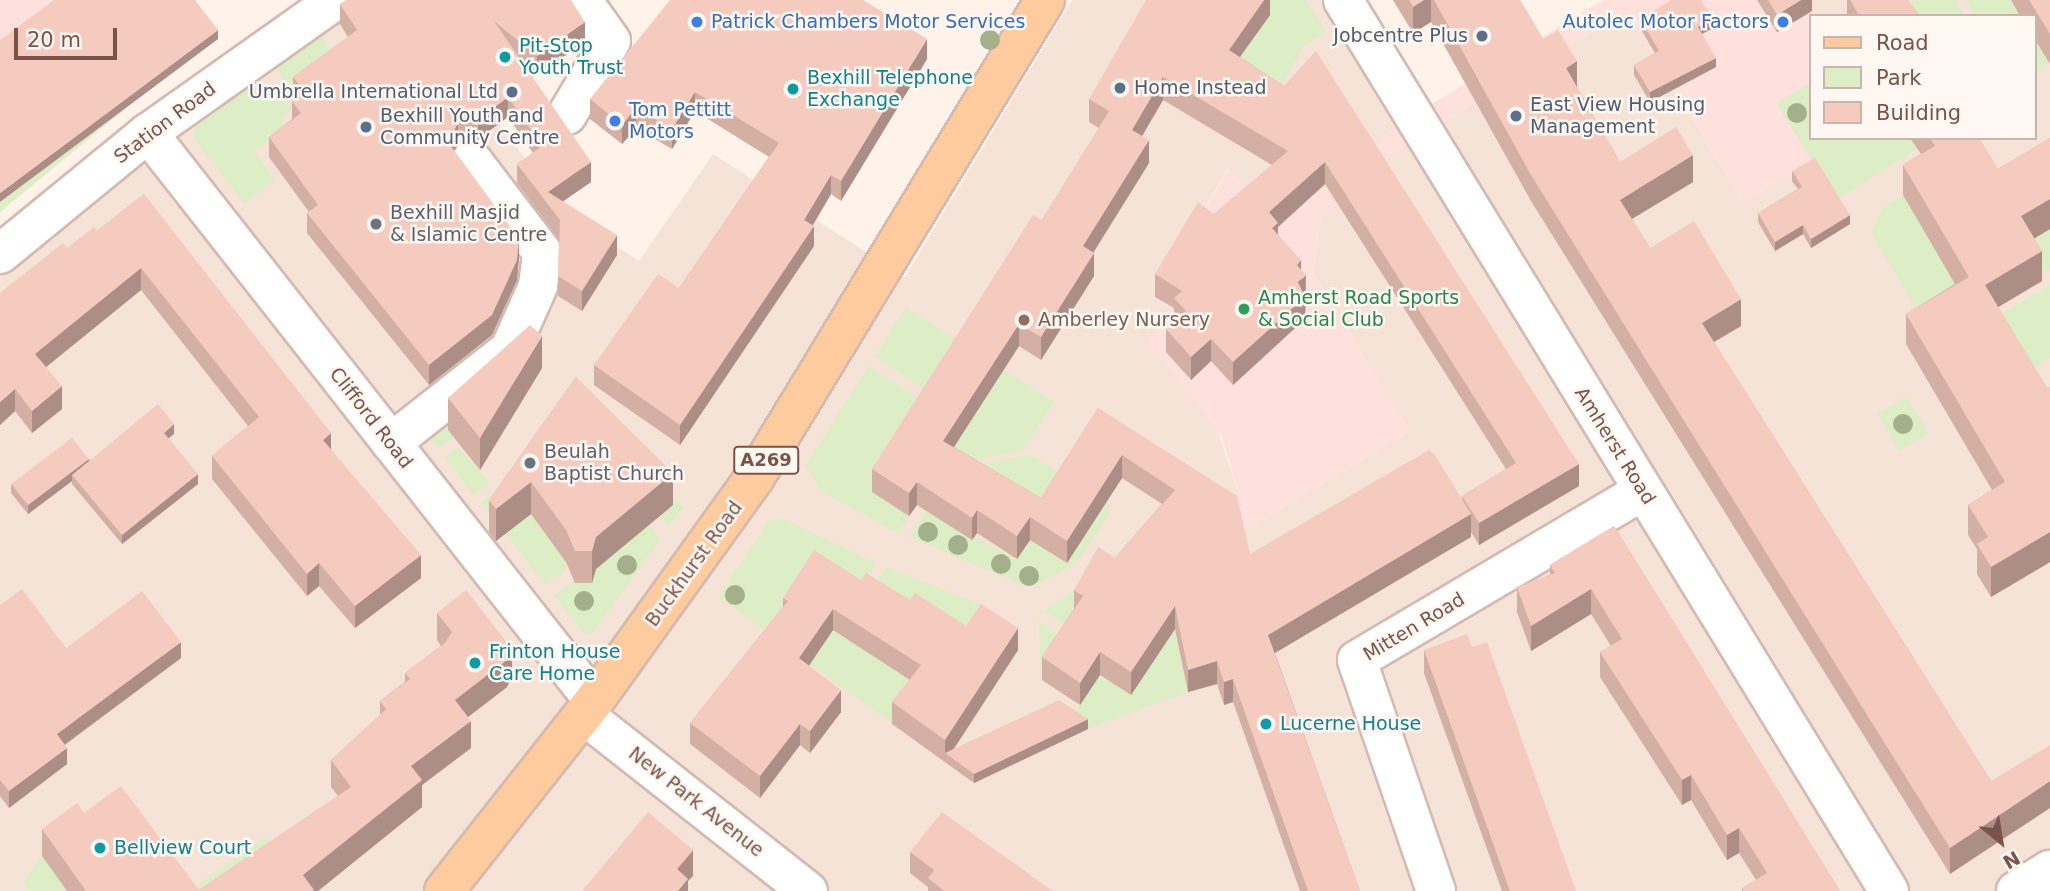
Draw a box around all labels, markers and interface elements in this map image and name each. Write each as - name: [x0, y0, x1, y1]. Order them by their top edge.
- place label: Patrick Chambers Motor Services: [711, 11, 1025, 33]
- place label: Autolec Motor Factors: [1562, 11, 1769, 33]
- scale bar: [18, 14, 121, 58]
- marker: Patrick Chambers Motor Services: [689, 14, 705, 30]
- marker: Autolec Motor Factors: [1775, 14, 1791, 30]
- legend: [1808, 14, 2036, 140]
- place label: Jobcentre Plus: [1333, 25, 1468, 47]
- text: 20 m: [27, 28, 81, 52]
- marker: Jobcentre Plus: [1474, 28, 1490, 44]
- text: Road: [1876, 31, 1929, 55]
- place label: Pit-Stop Youth Trust: [519, 35, 623, 79]
- marker: Pit-Stop Youth Trust: [497, 49, 513, 65]
- text: Park: [1876, 66, 1921, 90]
- place label: Bexhill Telephone Exchange: [807, 67, 973, 111]
- street label: Station Road: [110, 77, 220, 169]
- place label: Home Instead: [1134, 77, 1267, 99]
- marker: Home Instead: [1112, 80, 1128, 96]
- place label: Umbrella International Ltd: [249, 81, 498, 103]
- marker: Bexhill Telephone Exchange: [785, 81, 801, 97]
- marker: Umbrella International Ltd: [504, 84, 520, 100]
- place label: East View Housing Management: [1530, 94, 1705, 138]
- place label: Tom Pettitt Motors: [629, 99, 731, 143]
- text: Building: [1876, 101, 1961, 125]
- place label: Bexhill Youth and Community Centre: [380, 105, 560, 149]
- marker: East View Housing Management: [1508, 108, 1524, 124]
- marker: Tom Pettitt Motors: [607, 113, 623, 129]
- marker: Bexhill Youth and Community Centre: [358, 119, 374, 135]
- place label: Bexhill Masjid & Islamic Centre: [390, 202, 547, 246]
- marker: Bexhill Masjid & Islamic Centre: [368, 216, 384, 232]
- place label: Amherst Road Sports & Social Club: [1258, 287, 1459, 331]
- marker: Amherst Road Sports & Social Club: [1236, 301, 1252, 317]
- place label: Amberley Nursery: [1038, 309, 1210, 331]
- marker: Amberley Nursery: [1016, 312, 1032, 328]
- street label: Clifford Road: [325, 363, 417, 473]
- street label: Amherst Road: [1570, 383, 1660, 509]
- place label: Beulah Baptist Church: [544, 441, 684, 485]
- road number: A269: [733, 446, 799, 474]
- marker: Beulah Baptist Church: [522, 455, 538, 471]
- street label: Buckhurst Road: [641, 497, 747, 631]
- street label: Mitten Road: [1359, 588, 1469, 666]
- place label: Frinton House Care Home: [489, 641, 620, 685]
- marker: Frinton House Care Home: [467, 655, 483, 671]
- place label: Lucerne House: [1280, 713, 1421, 735]
- marker: Lucerne House: [1258, 716, 1274, 732]
- street label: New Park Avenue: [624, 742, 768, 862]
- north arrow: [1966, 807, 2036, 877]
- place label: Bellview Court: [114, 837, 251, 859]
- marker: Bellview Court: [92, 840, 108, 856]
- text: N: [1999, 847, 2024, 874]

